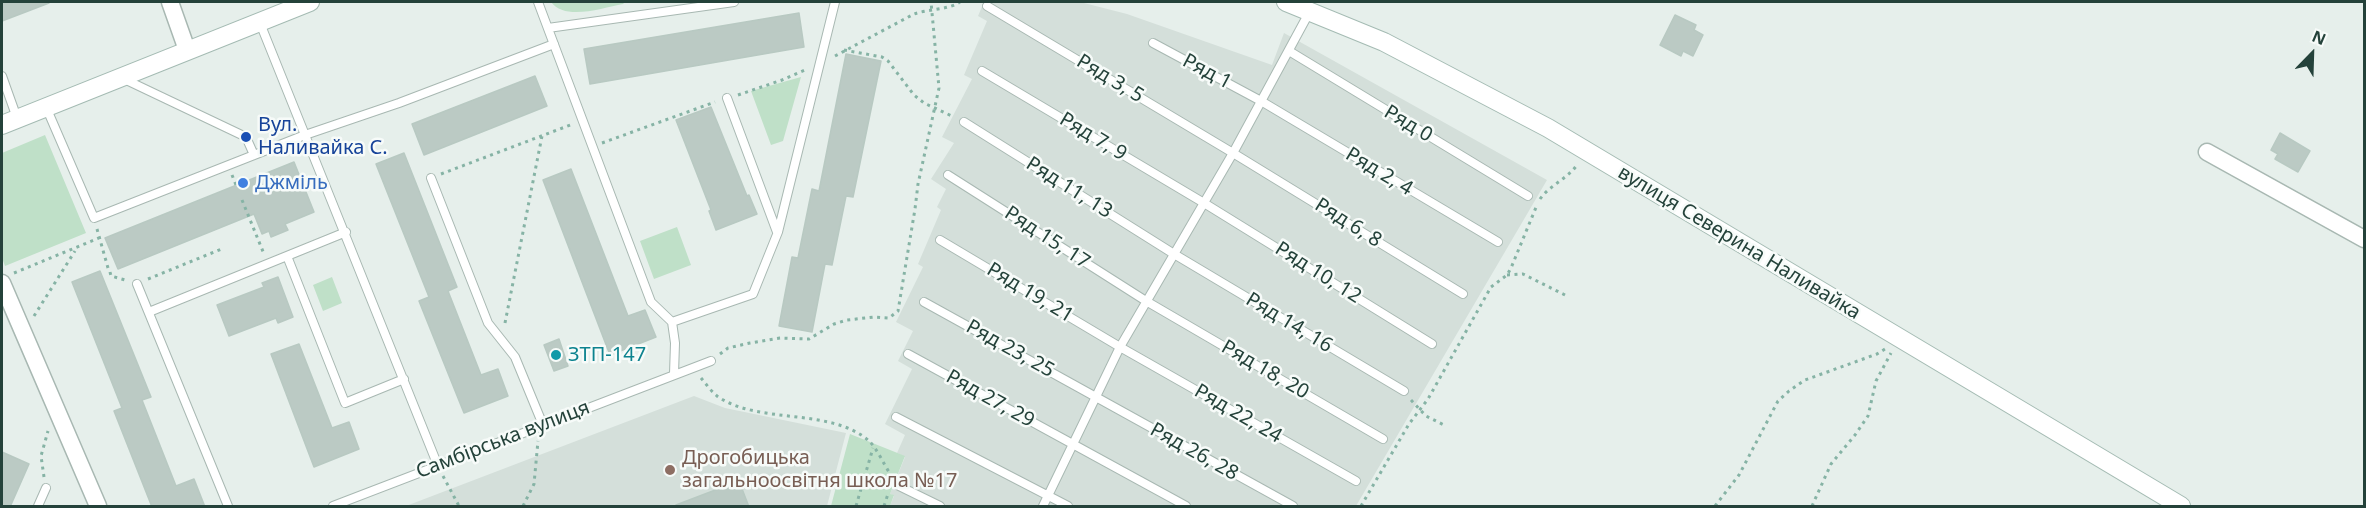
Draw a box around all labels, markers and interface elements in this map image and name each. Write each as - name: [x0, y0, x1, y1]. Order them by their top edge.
- north arrow: [2282, 24, 2342, 84]
- text: N: [2309, 25, 2329, 50]
- street label: Ряд 1: [1178, 49, 1236, 95]
- street label: Ряд 3, 5: [1072, 50, 1148, 108]
- street label: Ряд 0: [1379, 100, 1437, 148]
- street label: Ряд 7, 9: [1055, 108, 1131, 166]
- place label: Вул. Наливайка С.: [258, 113, 388, 160]
- marker: Вул. Наливайка С.: [239, 130, 253, 144]
- street label: Ряд 2, 4: [1341, 143, 1417, 201]
- street label: Ряд 11, 13: [1021, 152, 1117, 224]
- street label: вулиця Северина Наливайка: [1613, 161, 1865, 325]
- place label: Джміль: [255, 171, 328, 195]
- marker: Джміль: [236, 176, 250, 190]
- street label: Ряд 6, 8: [1310, 193, 1386, 253]
- street label: Ряд 15, 17: [1000, 201, 1094, 275]
- street label: Ряд 10, 12: [1270, 237, 1366, 309]
- street label: Ряд 19, 21: [982, 258, 1078, 328]
- street label: Ряд 14, 16: [1241, 288, 1337, 358]
- street label: Ряд 23, 25: [962, 315, 1058, 383]
- street label: Ряд 18, 20: [1217, 335, 1313, 405]
- place label: ЗТП-147: [568, 343, 646, 367]
- marker: ЗТП-147: [549, 348, 563, 362]
- street label: Ряд 27, 29: [942, 365, 1038, 433]
- street label: Ряд 22, 24: [1190, 379, 1286, 449]
- street label: Самбірська вулиця: [413, 396, 593, 484]
- street label: Ряд 26, 28: [1146, 418, 1242, 486]
- place label: Дрогобицька загальноосвітня школа №17: [682, 446, 957, 493]
- marker: Дрогобицька загальноосвітня школа №17: [663, 463, 677, 477]

